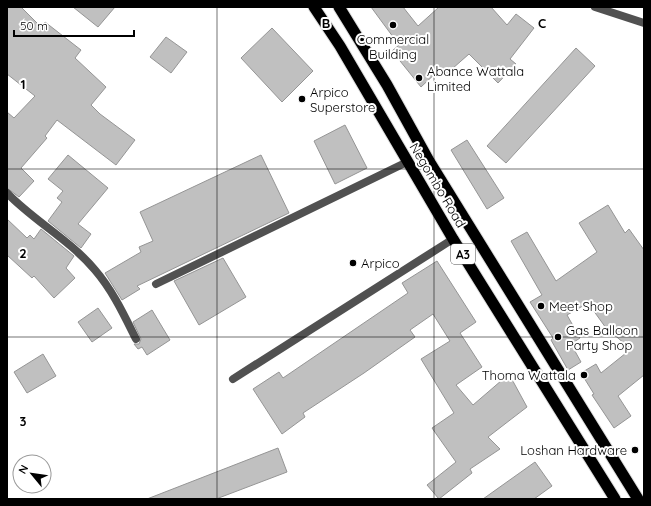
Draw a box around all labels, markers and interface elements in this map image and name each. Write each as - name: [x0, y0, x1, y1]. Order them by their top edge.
- scale bar: [14, 12, 134, 38]
- text: B: [322, 15, 330, 31]
- text: C: [538, 15, 546, 31]
- text: 50 m: [20, 18, 48, 33]
- marker: Commercial Building: [388, 20, 398, 30]
- place label: Commercial Building: [357, 31, 429, 62]
- place label: Abance Wattala Limited: [427, 63, 524, 94]
- marker: Abance Wattala Limited: [414, 73, 424, 83]
- text: 1: [20, 76, 26, 92]
- place label: Arpico Superstore: [310, 84, 375, 115]
- marker: Arpico Superstore: [297, 94, 307, 104]
- street label: Negombo Road: [406, 140, 470, 230]
- road number: A3: [451, 244, 475, 264]
- text: 2: [19, 245, 27, 261]
- place label: Arpico: [361, 255, 400, 271]
- marker: Arpico: [348, 258, 358, 268]
- place label: Meet Shop: [549, 298, 613, 314]
- marker: Meet Shop: [536, 301, 546, 311]
- place label: Gas Balloon Party Shop: [566, 322, 638, 353]
- marker: Gas Balloon Party Shop: [553, 332, 563, 342]
- place label: Thoma Wattala: [482, 367, 576, 383]
- marker: Thoma Wattala: [579, 370, 589, 380]
- text: 3: [20, 413, 27, 429]
- place label: Loshan Hardware: [520, 442, 627, 458]
- marker: Loshan Hardware: [630, 445, 640, 455]
- north arrow: [12, 454, 52, 494]
- text: N: [15, 462, 31, 476]

